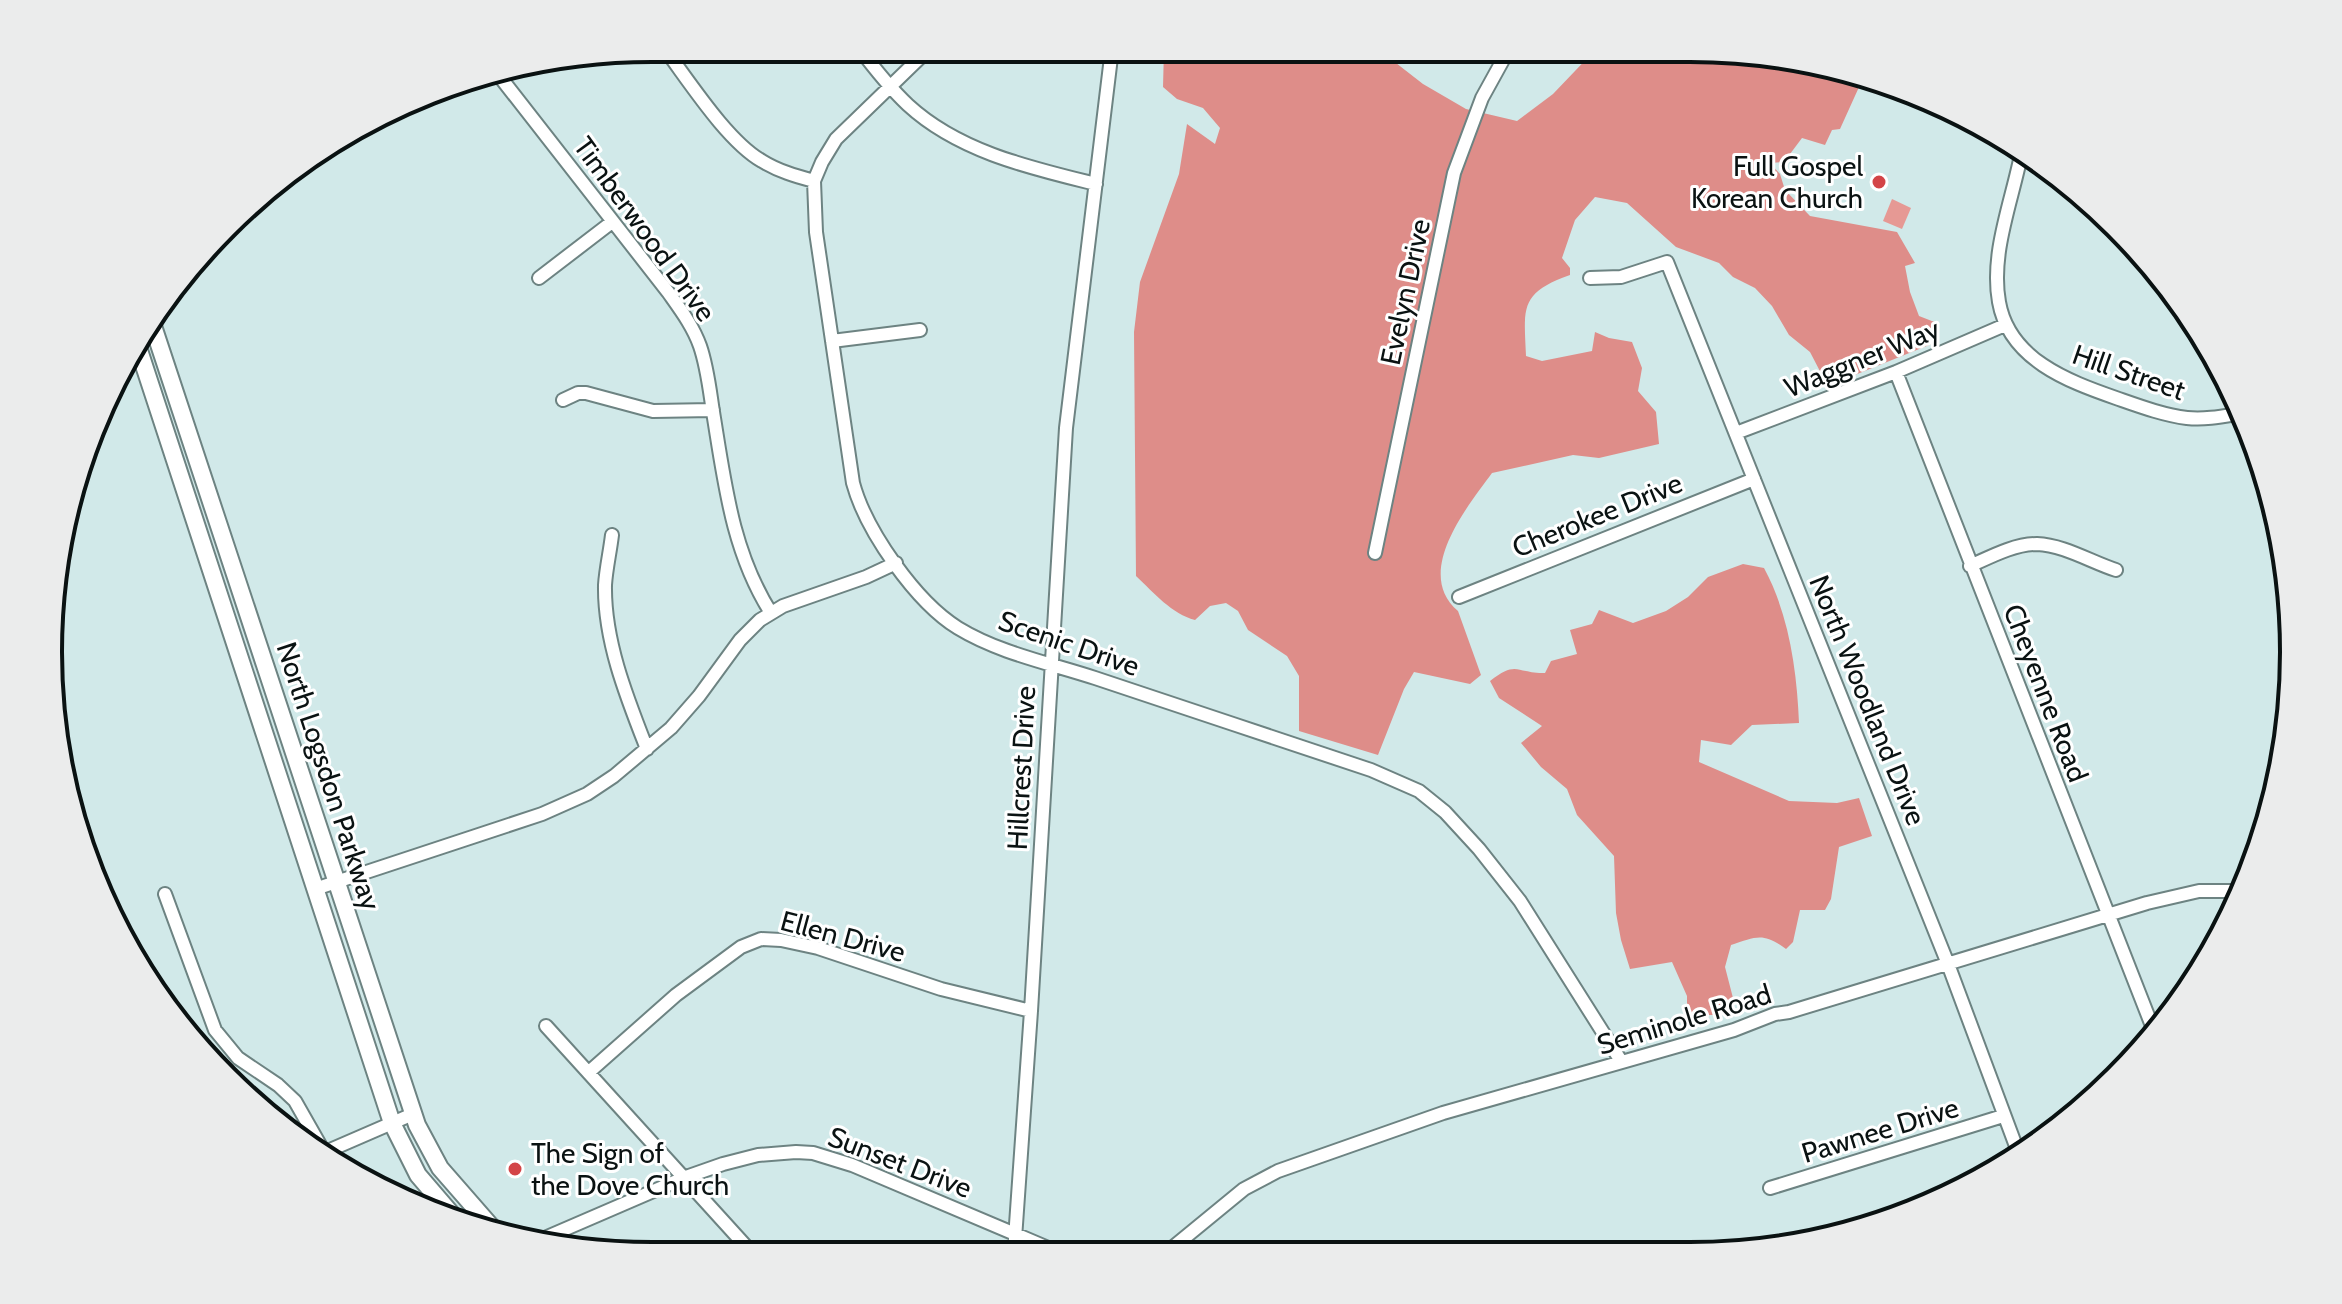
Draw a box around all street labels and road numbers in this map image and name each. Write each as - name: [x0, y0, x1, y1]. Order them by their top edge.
- street label: Timberwood Drive: [567, 130, 723, 328]
- street label: Evelyn Drive: [1373, 216, 1437, 368]
- street label: Waggner Way: [1779, 311, 1945, 405]
- street label: Hill Street: [2068, 337, 2190, 407]
- street label: Cherokee Drive: [1507, 465, 1687, 565]
- street label: North Woodland Drive: [1802, 570, 1934, 830]
- street label: Cheyenne Road: [1997, 599, 2095, 787]
- street label: Scenic Drive: [994, 603, 1144, 683]
- street label: North Logsdon Parkway: [270, 638, 388, 914]
- street label: Hillcrest Drive: [1000, 685, 1042, 851]
- street label: Ellen Drive: [777, 903, 909, 969]
- street label: Seminole Road: [1593, 976, 1775, 1062]
- street label: Pawnee Drive: [1797, 1090, 1963, 1170]
- street label: Sunset Drive: [823, 1119, 977, 1205]

